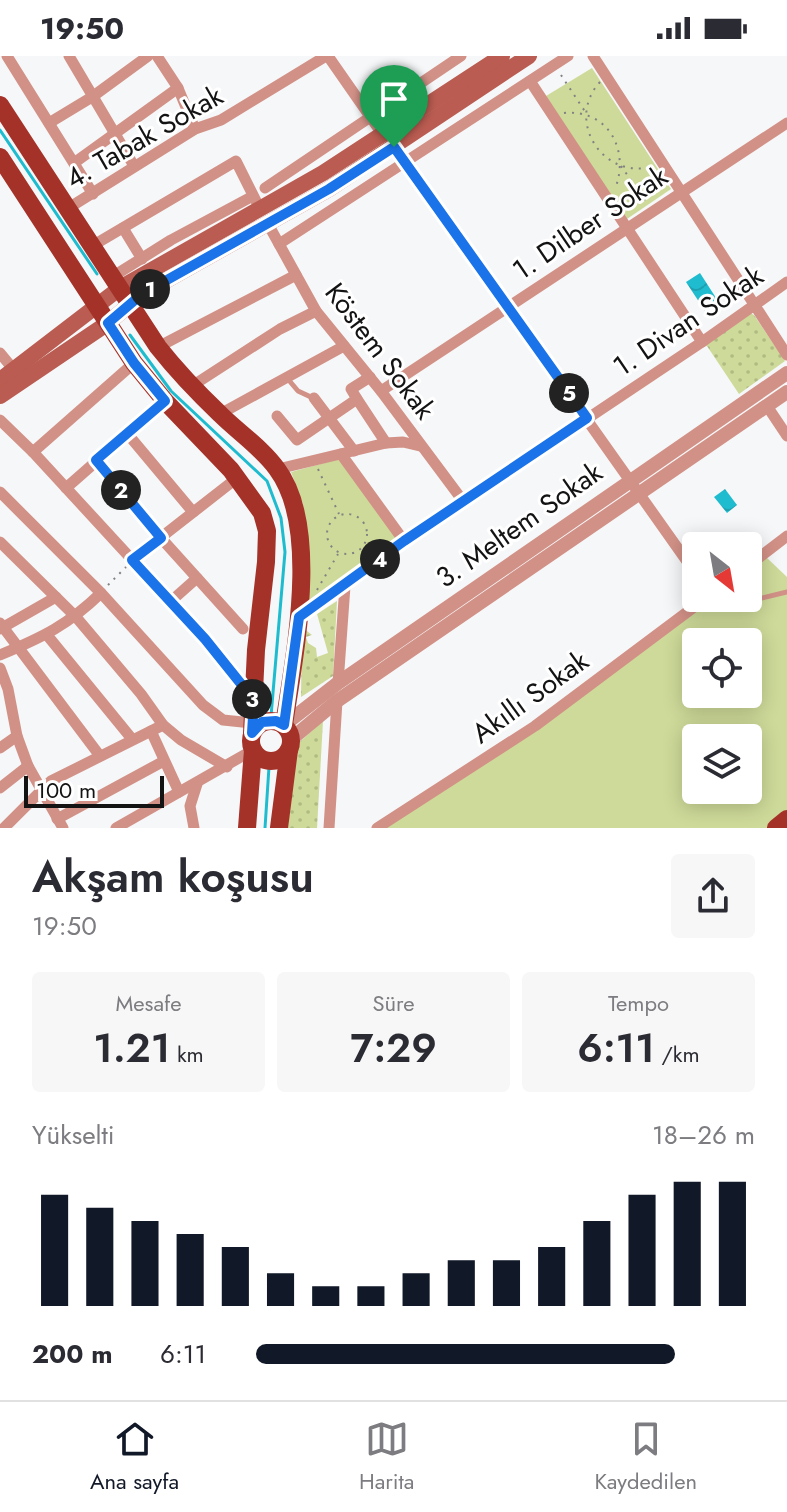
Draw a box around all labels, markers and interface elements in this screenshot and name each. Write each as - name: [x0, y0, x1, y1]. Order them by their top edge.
- text: 19:50: [40, 7, 124, 50]
- pin: [360, 65, 428, 147]
- street label: 4. Tabak Sokak: [58, 75, 231, 199]
- icon: arrive: [372, 77, 416, 121]
- street label: 1. Dilber Sokak: [504, 156, 676, 290]
- street label: 1. Divan Sokak: [605, 255, 772, 386]
- pin: 1: [130, 269, 170, 309]
- text: 1: [144, 273, 156, 305]
- street label: Köstem Sokak: [315, 274, 445, 428]
- pin: 5: [549, 373, 589, 413]
- text: 5: [562, 377, 576, 409]
- street label: 3. Meltem Sokak: [427, 452, 611, 598]
- pin: 2: [101, 470, 141, 510]
- text: 2: [114, 474, 128, 506]
- north arrow: [682, 532, 762, 612]
- map controls: [682, 532, 762, 804]
- pin: 4: [360, 539, 400, 579]
- text: 4: [372, 543, 388, 575]
- button: locate: [682, 628, 762, 708]
- street label: Akıllı Sokak: [463, 640, 597, 753]
- pin: 3: [232, 679, 272, 719]
- text: 3: [245, 683, 259, 715]
- button: layers: [682, 724, 762, 804]
- scale bar: [24, 772, 164, 808]
- text: 100 m: [36, 774, 96, 806]
- text: Akşam koşusu: [32, 845, 314, 909]
- button: share: [671, 854, 755, 938]
- text: 19:50: [32, 907, 97, 945]
- text: Mesafe: [115, 987, 182, 1019]
- text: Süre: [372, 987, 415, 1019]
- text: Tempo: [608, 987, 669, 1019]
- text: 1.21: [93, 1019, 170, 1077]
- text: 7:29: [350, 1019, 437, 1077]
- text: 6:11: [577, 1019, 655, 1077]
- text: km: [170, 1038, 204, 1070]
- text: /km: [655, 1038, 700, 1070]
- text: Yükselti: [32, 1116, 115, 1154]
- text: 18–26 m: [652, 1116, 755, 1154]
- text: 200 m: [32, 1335, 113, 1373]
- text: 6:11: [160, 1335, 206, 1373]
- tab: Ana sayfa: [90, 1417, 179, 1497]
- tab: Harita: [359, 1417, 414, 1497]
- tab: Kaydedilen: [594, 1417, 697, 1497]

